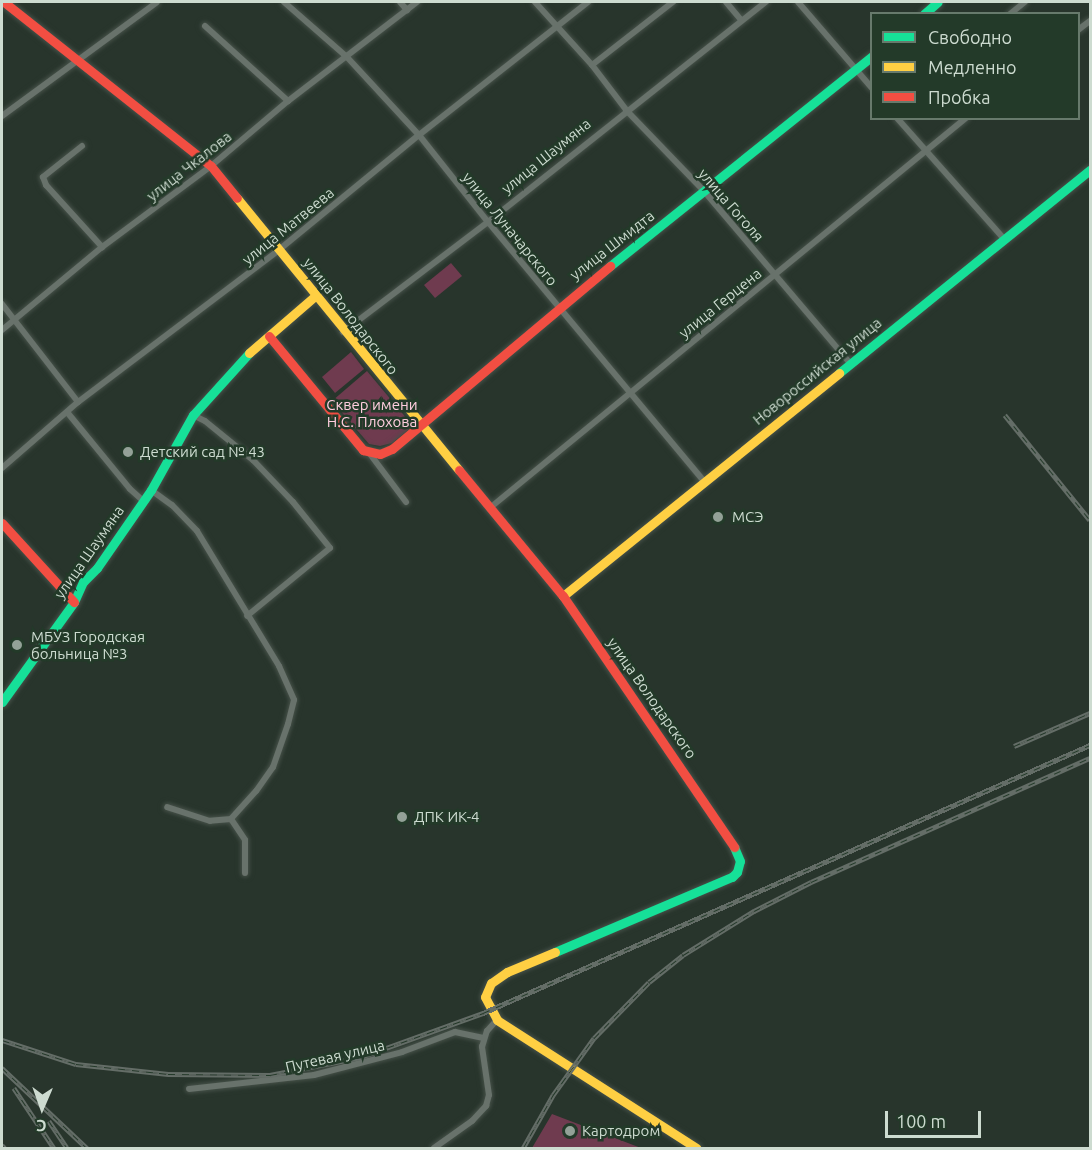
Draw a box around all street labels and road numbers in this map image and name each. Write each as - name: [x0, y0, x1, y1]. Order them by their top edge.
- street label: улица Шаумяна: [498, 115, 594, 197]
- street label: улица Чкалова: [143, 127, 235, 205]
- street label: улица Гоголя: [694, 165, 768, 245]
- street label: улица Луначарского: [459, 169, 561, 289]
- street label: улица Матвеева: [239, 184, 337, 268]
- street label: улица Шмидта: [566, 207, 658, 283]
- street label: улица Володарского: [300, 254, 402, 378]
- street label: улица Герцена: [675, 264, 765, 342]
- street label: Новороссийская улица: [749, 314, 885, 428]
- street label: улица Шаумяна: [50, 502, 128, 602]
- street label: улица Володарского: [603, 634, 701, 762]
- street label: Путевая улица: [284, 1036, 386, 1076]

